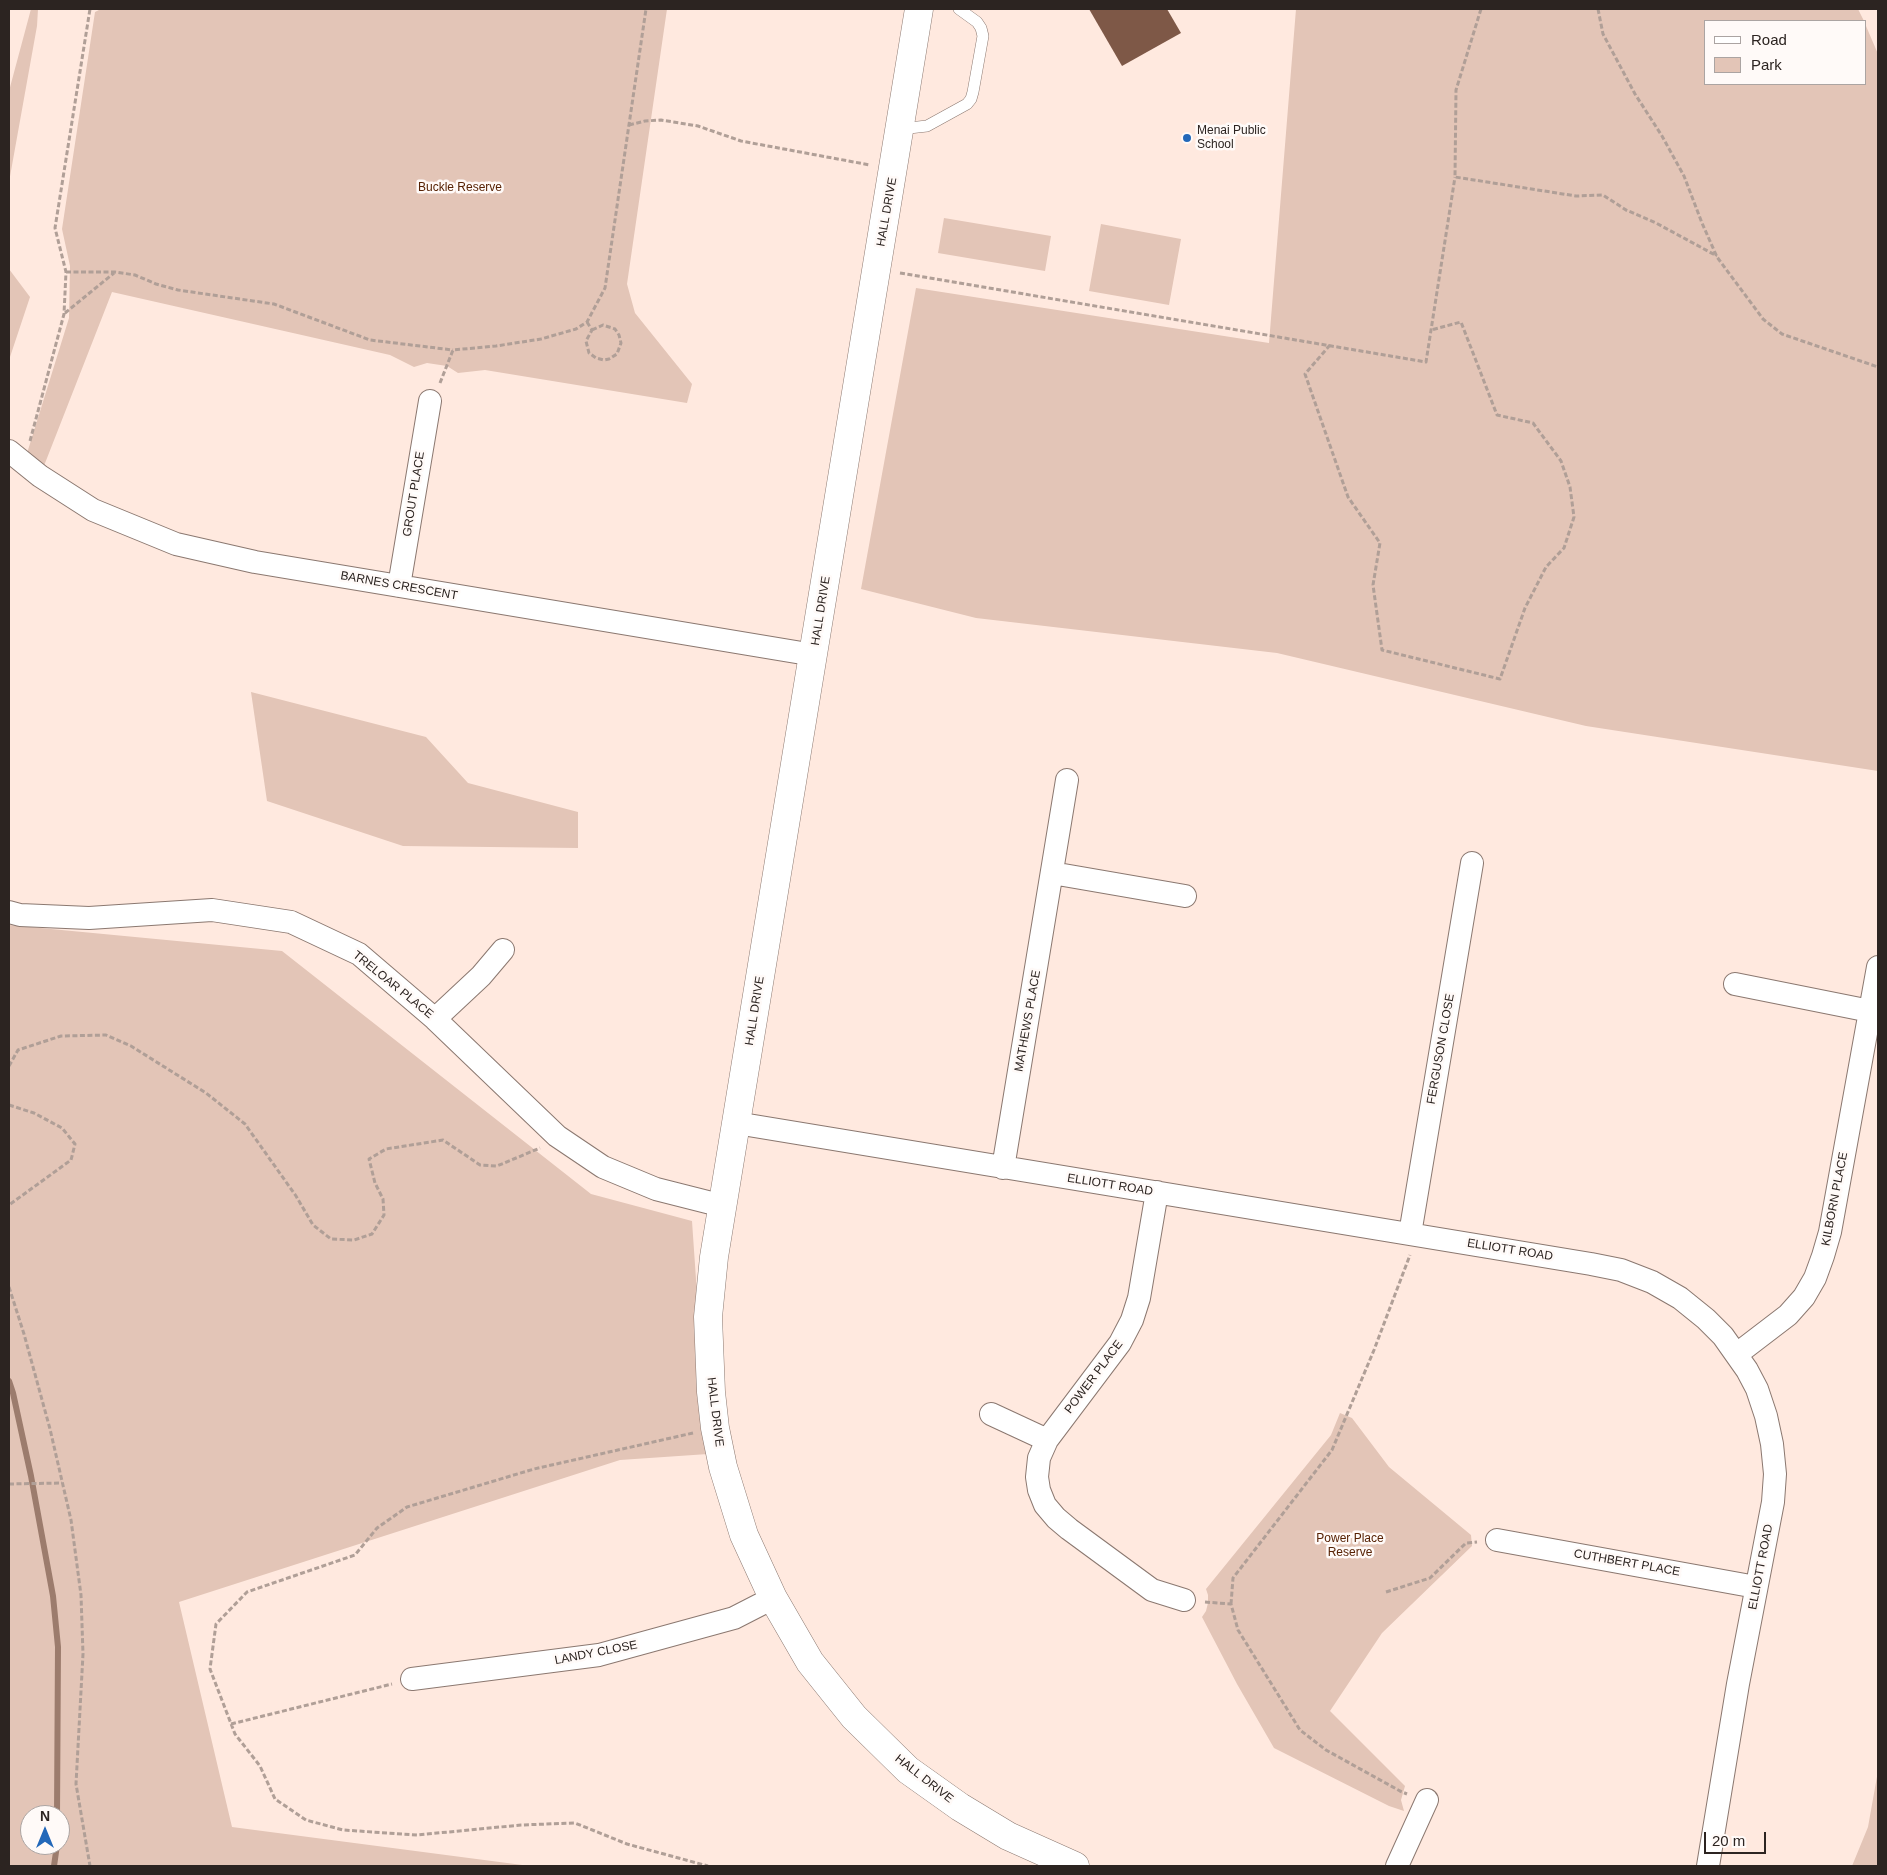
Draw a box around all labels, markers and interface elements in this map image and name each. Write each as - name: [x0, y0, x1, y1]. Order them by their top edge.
- legend: [1704, 20, 1867, 85]
- text: Road: [1751, 31, 1787, 48]
- text: Park: [1751, 56, 1782, 73]
- place label: Menai Public School: [1197, 124, 1266, 152]
- marker: Menai Public School: [1181, 132, 1193, 144]
- street label: HALL DRIVE: [874, 176, 900, 248]
- park label: Buckle Reserve: [418, 181, 502, 195]
- street label: GROUT PLACE: [400, 450, 428, 538]
- street label: BARNES CRESCENT: [339, 569, 459, 603]
- street label: HALL DRIVE: [808, 575, 834, 647]
- street label: TRELOAR PLACE: [350, 948, 436, 1022]
- street label: MATHEWS PLACE: [1012, 969, 1044, 1073]
- street label: HALL DRIVE: [742, 975, 768, 1047]
- street label: FERGUSON CLOSE: [1424, 993, 1458, 1105]
- street label: KILBORN PLACE: [1819, 1151, 1851, 1247]
- street label: ELLIOTT ROAD: [1066, 1171, 1154, 1199]
- street label: ELLIOTT ROAD: [1466, 1236, 1554, 1264]
- street label: POWER PLACE: [1062, 1338, 1126, 1416]
- street label: HALL DRIVE: [704, 1376, 726, 1448]
- street label: ELLIOTT ROAD: [1746, 1523, 1776, 1611]
- park label: Power Place Reserve: [1316, 1532, 1384, 1560]
- street label: CUTHBERT PLACE: [1573, 1547, 1681, 1579]
- street label: LANDY CLOSE: [553, 1638, 639, 1668]
- street label: HALL DRIVE: [892, 1752, 956, 1806]
- north arrow: [20, 1805, 70, 1855]
- text: N: [40, 1808, 50, 1824]
- scale bar: [1707, 1822, 1770, 1854]
- text: 20 m: [1712, 1832, 1745, 1849]

